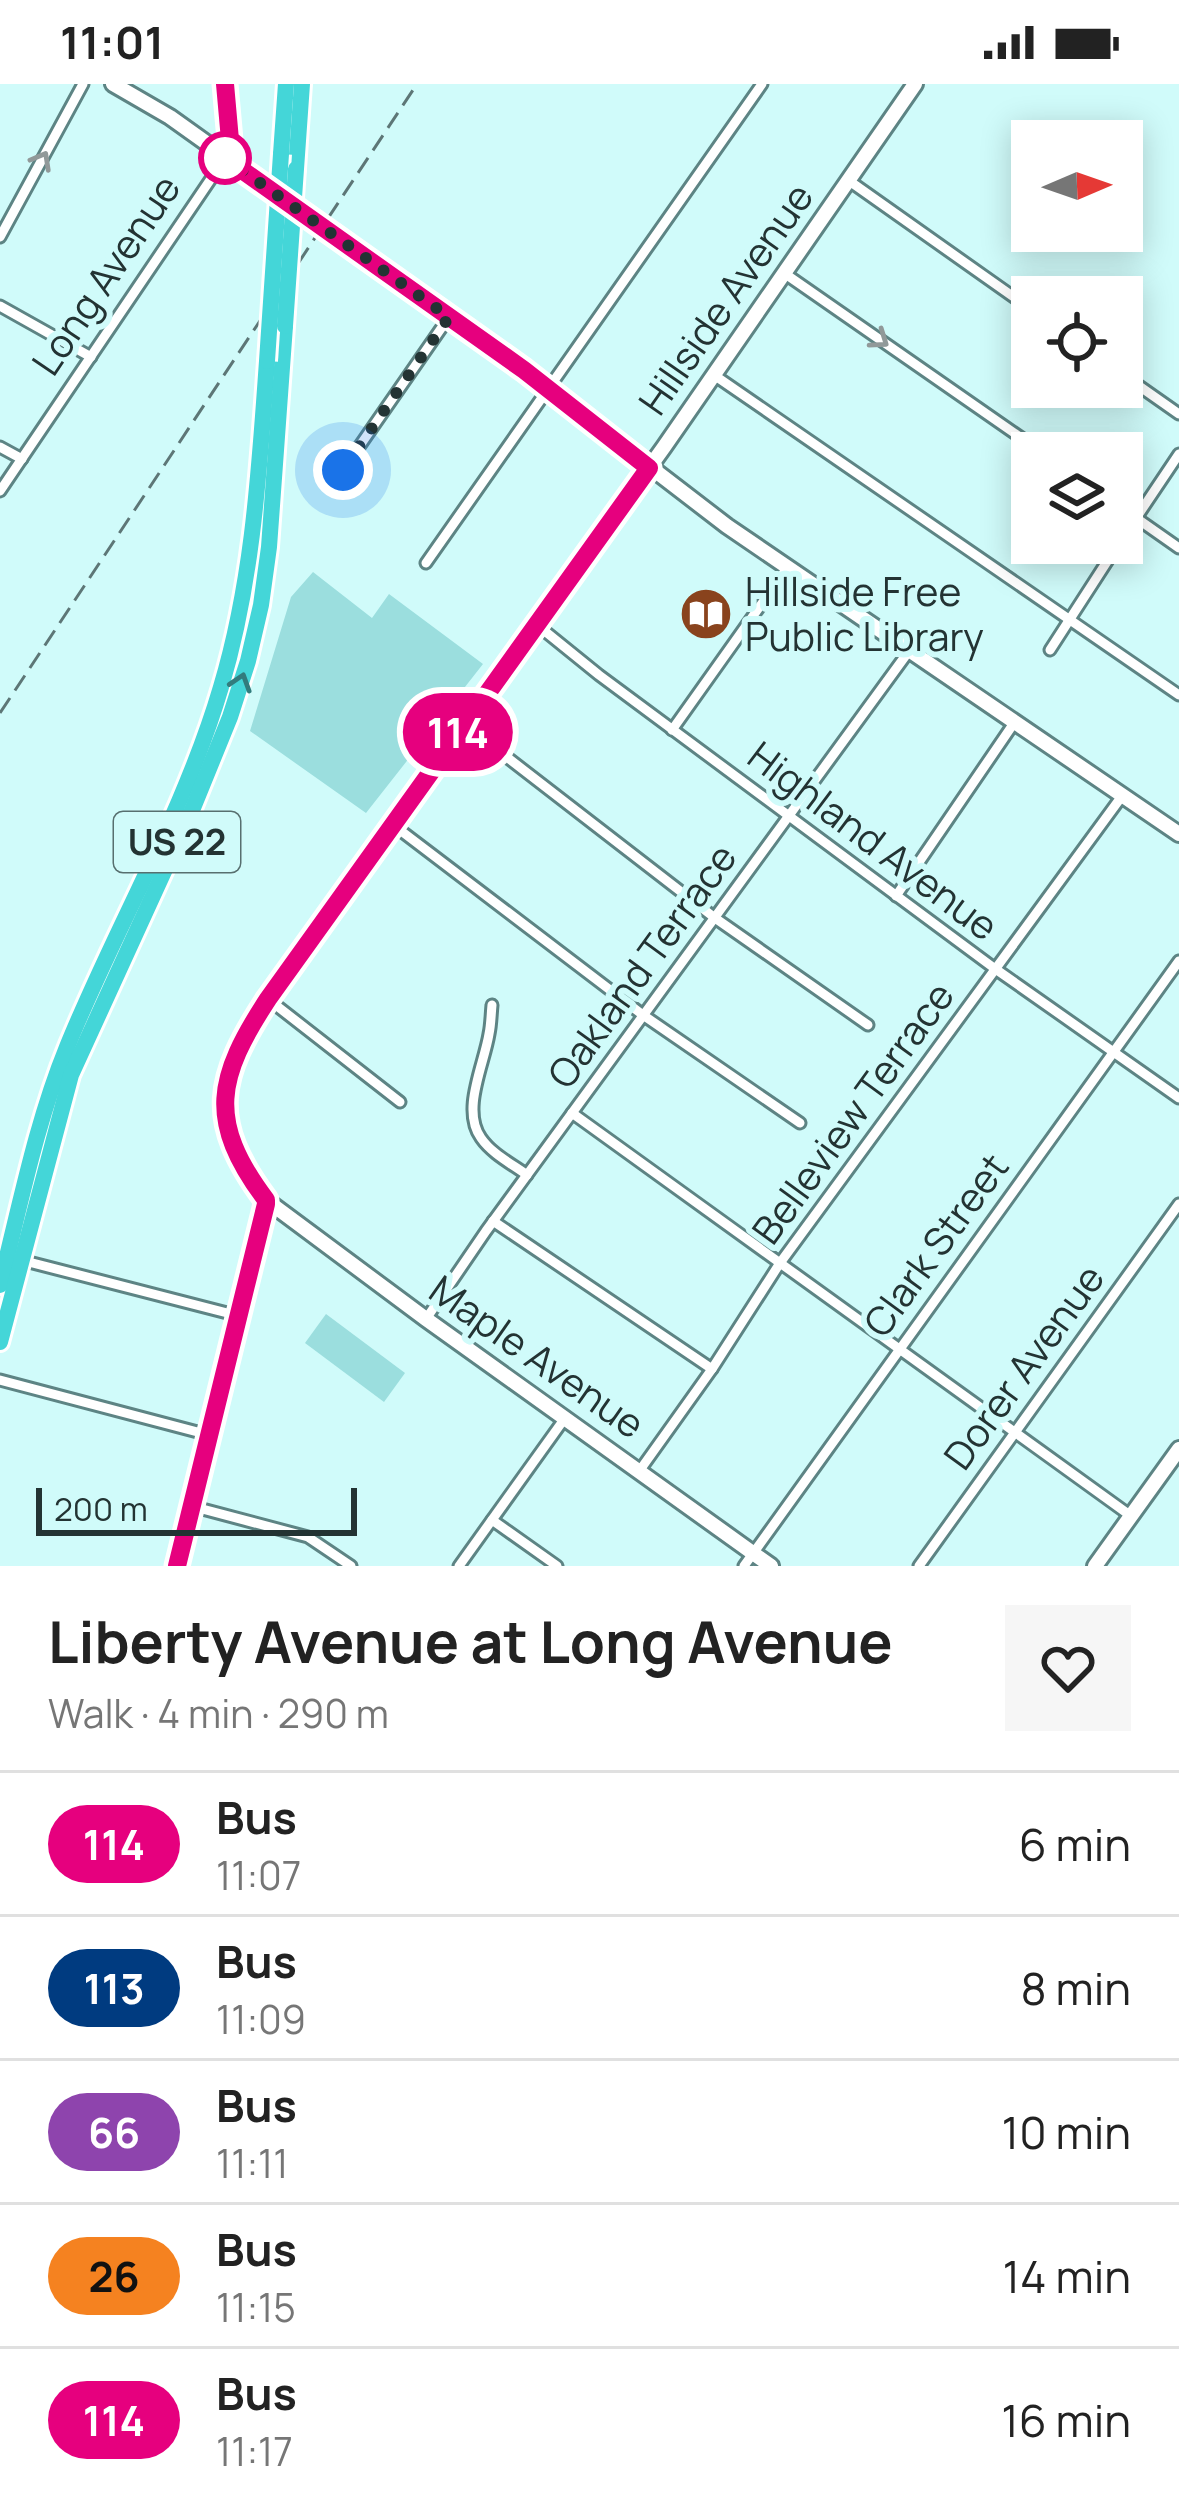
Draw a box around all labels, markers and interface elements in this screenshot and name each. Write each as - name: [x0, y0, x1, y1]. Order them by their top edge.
- text: 11:01: [60, 11, 164, 73]
- north arrow: [1011, 120, 1143, 252]
- map controls: [1011, 120, 1143, 564]
- unlabelled marker: [200, 133, 250, 183]
- one-way arrow: [28, 152, 51, 173]
- street label: Long Avenue: [18, 164, 192, 385]
- street label: Hillside Avenue: [625, 172, 825, 425]
- button: locate: [1011, 276, 1143, 408]
- one-way arrow: [867, 326, 889, 348]
- button: layers: [1011, 432, 1143, 564]
- your location: [313, 440, 373, 500]
- place label: Hillside Free Public Library: [745, 564, 984, 663]
- library icon: Hillside Free Public Library: [678, 586, 734, 642]
- one-way arrow: [227, 672, 252, 693]
- line badge: 114: [389, 693, 527, 771]
- text: 114: [427, 703, 489, 761]
- street label: Highland Avenue: [737, 728, 1010, 952]
- road number: US 22: [114, 812, 240, 872]
- street label: Oakland Terrace: [534, 832, 748, 1098]
- street label: Belleview Terrace: [739, 971, 966, 1254]
- street label: Clark Street: [850, 1142, 1020, 1347]
- street label: Dorer Avenue: [930, 1253, 1116, 1480]
- street label: Maple Avenue: [419, 1262, 656, 1450]
- scale bar: [36, 1482, 357, 1535]
- text: 200 m: [54, 1486, 148, 1531]
- text: Liberty Avenue at Long Avenue: [48, 1602, 893, 1680]
- button: heart: [1005, 1605, 1131, 1731]
- text: Walk · 4 min · 290 m: [48, 1686, 389, 1740]
- text: Bus: [216, 1786, 297, 1848]
- text: 6 min: [1019, 1813, 1131, 1875]
- text: 114: [83, 1815, 145, 1873]
- text: 11:07: [216, 1848, 301, 1902]
- text: Bus: [216, 1930, 297, 1992]
- text: 8 min: [1020, 1957, 1131, 2019]
- text: 113: [83, 1959, 145, 2017]
- text: 11:09: [216, 1992, 306, 2046]
- text: Bus: [216, 2074, 297, 2136]
- text: 10 min: [1002, 2101, 1131, 2163]
- text: 66: [88, 2103, 140, 2161]
- text: 11:11: [216, 2136, 289, 2190]
- text: Bus: [216, 2218, 297, 2280]
- text: 14 min: [1003, 2245, 1131, 2307]
- text: 26: [88, 2247, 140, 2305]
- text: 11:15: [216, 2280, 296, 2334]
- text: Bus: [216, 2362, 297, 2424]
- text: 16 min: [1001, 2389, 1131, 2451]
- text: 114: [83, 2391, 145, 2449]
- text: 11:17: [216, 2424, 293, 2478]

